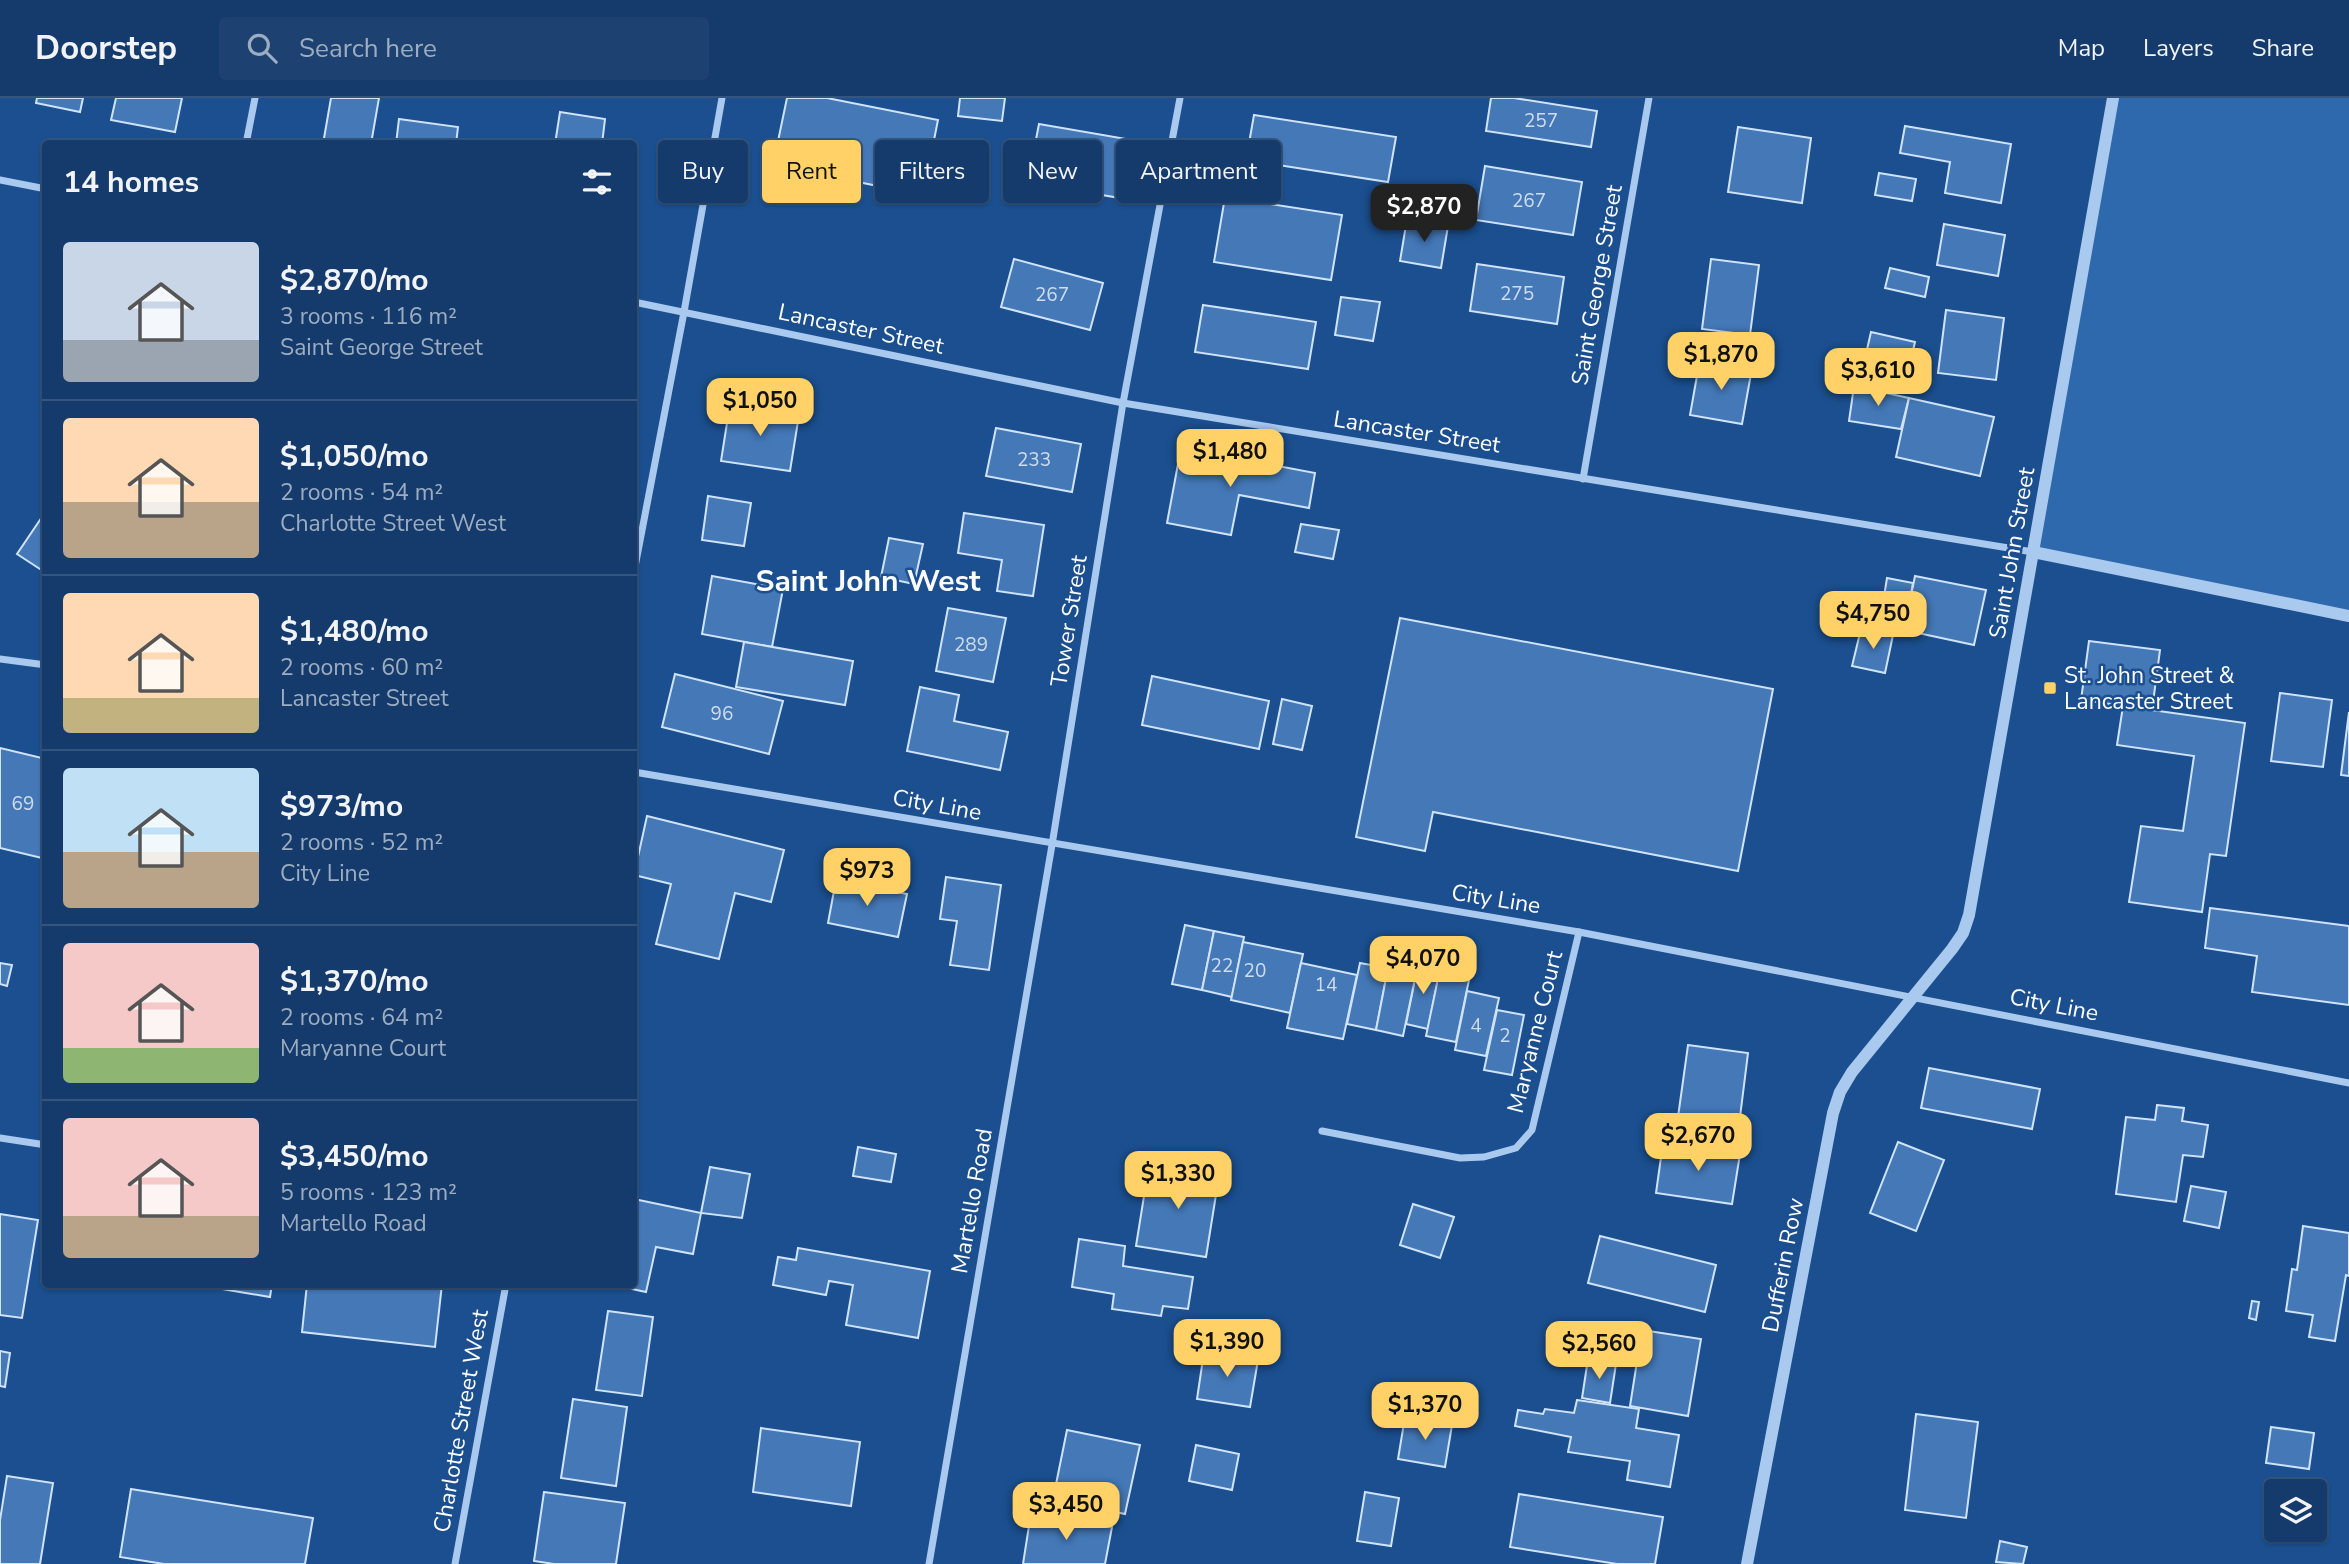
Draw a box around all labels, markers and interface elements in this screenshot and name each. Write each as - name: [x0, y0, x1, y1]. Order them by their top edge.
- search box: [219, 17, 709, 80]
- text: Doorstep: [35, 26, 177, 71]
- icon: search: [243, 29, 281, 67]
- text: Search here: [299, 31, 437, 66]
- text: Map: [2058, 32, 2105, 64]
- text: Layers: [2143, 32, 2214, 64]
- text: Share: [2252, 32, 2314, 64]
- house number: 257: [1524, 108, 1558, 134]
- chip: Buy: [658, 140, 748, 203]
- chip: Rent: [762, 140, 861, 203]
- chip: Filters: [875, 140, 989, 203]
- chip: New: [1003, 140, 1102, 203]
- chip: Apartment: [1116, 140, 1281, 203]
- text: 14 homes: [63, 162, 199, 203]
- icon: filters: [578, 163, 616, 201]
- street label: Saint George Street: [1564, 181, 1630, 388]
- pin: $2,870: [1367, 184, 1481, 244]
- house number: 267: [1512, 188, 1546, 214]
- text: $2,870: [1387, 191, 1461, 222]
- text: $2,870/mo: [280, 260, 429, 301]
- icon: home: [119, 270, 203, 354]
- house number: 275: [1500, 281, 1534, 307]
- house number: 267: [1035, 282, 1069, 308]
- street label: Lancaster Street: [775, 296, 948, 362]
- text: 3 rooms · 116 m²: [280, 301, 457, 332]
- text: Saint George Street: [280, 332, 483, 363]
- pin: $1,870: [1664, 332, 1778, 392]
- text: $1,870: [1684, 339, 1758, 370]
- pin: $3,610: [1821, 348, 1935, 408]
- text: $3,610: [1841, 355, 1915, 386]
- pin: $1,050: [703, 378, 817, 438]
- text: $1,050: [723, 385, 797, 416]
- street label: Lancaster Street: [1331, 404, 1504, 461]
- pin: $1,480: [1173, 430, 1287, 489]
- text: $1,050/mo: [280, 436, 429, 477]
- text: $1,480: [1193, 436, 1267, 467]
- icon: home: [119, 446, 203, 530]
- house number: 233: [1017, 447, 1051, 473]
- street label: Saint John Street: [1982, 464, 2043, 641]
- text: 2 rooms · 54 m²: [280, 477, 443, 508]
- text: Charlotte Street West: [280, 508, 506, 539]
- street label: Tower Street: [1043, 552, 1095, 689]
- district label: Saint John West: [755, 561, 981, 602]
- pin: $4,750: [1816, 592, 1930, 651]
- text: $4,750: [1836, 598, 1910, 629]
- text: $1,480/mo: [280, 611, 429, 652]
- icon: home: [119, 621, 203, 705]
- house number: 289: [954, 632, 988, 658]
- text: 2 rooms · 60 m²: [280, 652, 443, 683]
- place label: St. John Street & Lancaster Street: [2064, 660, 2235, 717]
- marker: St. John Street & Lancaster Street: [2042, 680, 2058, 696]
- text: Lancaster Street: [280, 683, 449, 714]
- house number: 96: [711, 701, 733, 727]
- street label: City Line: [890, 782, 984, 828]
- text: $973/mo: [280, 786, 403, 827]
- house number: 69: [12, 791, 34, 817]
- icon: home: [119, 796, 203, 880]
- text: 2 rooms · 52 m²: [280, 827, 443, 858]
- pin: $973: [826, 848, 908, 908]
- text: $973: [839, 855, 895, 886]
- text: City Line: [280, 858, 370, 889]
- street label: City Line: [1449, 877, 1543, 921]
- pin: $4,070: [1366, 936, 1480, 996]
- text: $4,070: [1386, 943, 1460, 974]
- street label: Maryanne Court: [1500, 947, 1570, 1116]
- house number: 22: [1211, 953, 1233, 979]
- house number: 20: [1244, 958, 1266, 984]
- text: $1,370/mo: [280, 961, 429, 1002]
- icon: home: [119, 971, 203, 1055]
- house number: 14: [1315, 972, 1337, 998]
- street label: City Line: [2007, 981, 2101, 1029]
- text: 2 rooms · 64 m²: [280, 1002, 443, 1033]
- house number: 4: [1470, 1013, 1482, 1039]
- house number: 2: [1499, 1023, 1511, 1049]
- text: Maryanne Court: [280, 1033, 446, 1064]
- pin: $2,670: [1641, 1114, 1755, 1173]
- text: $2,670: [1661, 1120, 1735, 1151]
- street label: Martello Road: [944, 1126, 1000, 1276]
- text: $3,450/mo: [280, 1136, 429, 1177]
- icon: home: [119, 1146, 203, 1230]
- pin: $1,330: [1121, 1152, 1235, 1211]
- text: $1,330: [1141, 1158, 1215, 1189]
- text: 5 rooms · 123 m²: [280, 1177, 457, 1208]
- street label: Dufferin Row: [1755, 1195, 1811, 1335]
- text: Martello Road: [280, 1208, 427, 1239]
- street label: Charlotte Street West: [426, 1306, 496, 1535]
- pin: $1,390: [1170, 1320, 1284, 1379]
- pin: $2,560: [1542, 1322, 1656, 1381]
- text: $1,390: [1190, 1326, 1264, 1357]
- text: $2,560: [1562, 1328, 1636, 1359]
- pin: $1,370: [1368, 1382, 1482, 1442]
- text: $1,370: [1388, 1389, 1462, 1420]
- map controls: [2264, 1479, 2327, 1542]
- button: layers: [2264, 1479, 2327, 1542]
- pin: $3,450: [1009, 1482, 1123, 1542]
- text: $3,450: [1029, 1489, 1103, 1520]

